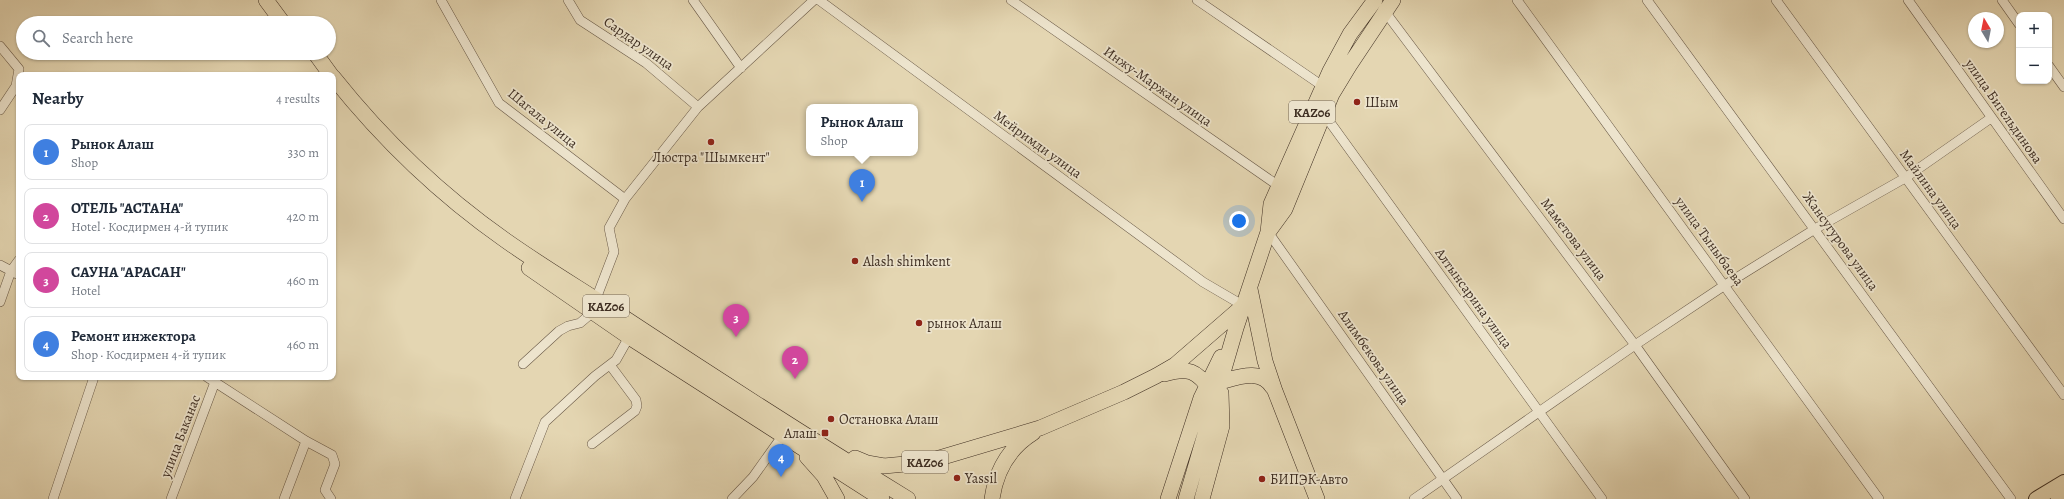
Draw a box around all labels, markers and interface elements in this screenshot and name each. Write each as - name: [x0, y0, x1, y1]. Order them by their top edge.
- street label: Сардар улица: [600, 12, 678, 75]
- north arrow: [1968, 12, 2004, 48]
- map controls: [2016, 12, 2052, 84]
- button: +: [2016, 12, 2052, 48]
- search box: [16, 16, 336, 60]
- icon: search: [30, 27, 52, 49]
- text: Search here: [62, 28, 133, 48]
- street label: Инжу-Маржан улица: [1100, 42, 1216, 131]
- button: −: [2016, 48, 2052, 84]
- street label: улица Бигельдинова: [1960, 54, 2047, 168]
- street label: Шагала улица: [504, 84, 582, 153]
- text: Nearby: [32, 87, 83, 110]
- text: 4 results: [276, 90, 320, 107]
- place label: Шым: [1365, 93, 1399, 112]
- marker: Шым: [1352, 97, 1362, 107]
- road number: KАZ06: [1289, 101, 1335, 123]
- popup: [806, 104, 918, 156]
- street label: Мейримди улица: [990, 106, 1086, 183]
- text: Рынок Алаш: [820, 112, 904, 132]
- text: Shop: [820, 132, 848, 149]
- text: Рынок Алаш: [71, 134, 154, 154]
- marker: Люстра "Шымкент": [706, 137, 716, 147]
- text: 1: [44, 144, 48, 161]
- text: 330 m: [288, 144, 319, 161]
- street label: Майлина улица: [1895, 145, 1966, 234]
- place label: Люстра "Шымкент": [652, 148, 770, 167]
- text: Shop: [71, 154, 98, 171]
- pin: 1: [849, 169, 875, 202]
- street label: Жансугурова улица: [1798, 188, 1883, 295]
- street label: улица Тыныбаева: [1670, 192, 1749, 290]
- street label: Маметова улица: [1536, 194, 1611, 285]
- text: ОТЕЛЬ "АСТАНА": [71, 198, 183, 218]
- text: 2: [43, 208, 49, 225]
- text: 420 m: [287, 208, 319, 225]
- your location: [1229, 211, 1249, 231]
- text: Hotel · Косдирмен 4-й тупик: [71, 218, 228, 235]
- street label: Алтынсарина улица: [1430, 243, 1517, 353]
- place label: Alash shimkent: [862, 252, 951, 271]
- marker: Alash shimkent: [850, 256, 860, 266]
- text: САУНА "АРАСАН": [71, 262, 186, 282]
- text: 3: [43, 272, 49, 289]
- text: 460 m: [287, 272, 319, 289]
- text: Hotel: [71, 282, 100, 299]
- road number: KАZ06: [583, 295, 629, 317]
- pin: 3: [723, 304, 749, 337]
- street label: Алимбекова улица: [1333, 305, 1414, 409]
- place label: рынок Алаш: [927, 314, 1002, 333]
- marker: рынок Алаш: [914, 318, 924, 328]
- text: Ремонт инжектора: [71, 326, 196, 346]
- text: 4: [43, 336, 49, 353]
- text: 460 m: [287, 336, 319, 353]
- text: Shop · Косдирмен 4-й тупик: [71, 346, 226, 363]
- pin: 2: [782, 346, 808, 379]
- street label: улица Баканас: [156, 392, 205, 481]
- place label: Остановка Алаш: [839, 410, 939, 429]
- marker: Остановка Алаш: [826, 414, 836, 424]
- place label: Алаш: [783, 424, 817, 443]
- marker: Алаш: [820, 428, 830, 438]
- pin: 4: [768, 444, 794, 477]
- road number: KАZ06: [902, 451, 948, 473]
- place label: Yassil: [964, 469, 997, 488]
- place label: БИПЭК-Авто: [1270, 470, 1348, 489]
- marker: Yassil: [952, 473, 962, 483]
- marker: БИПЭК-Авто: [1257, 474, 1267, 484]

